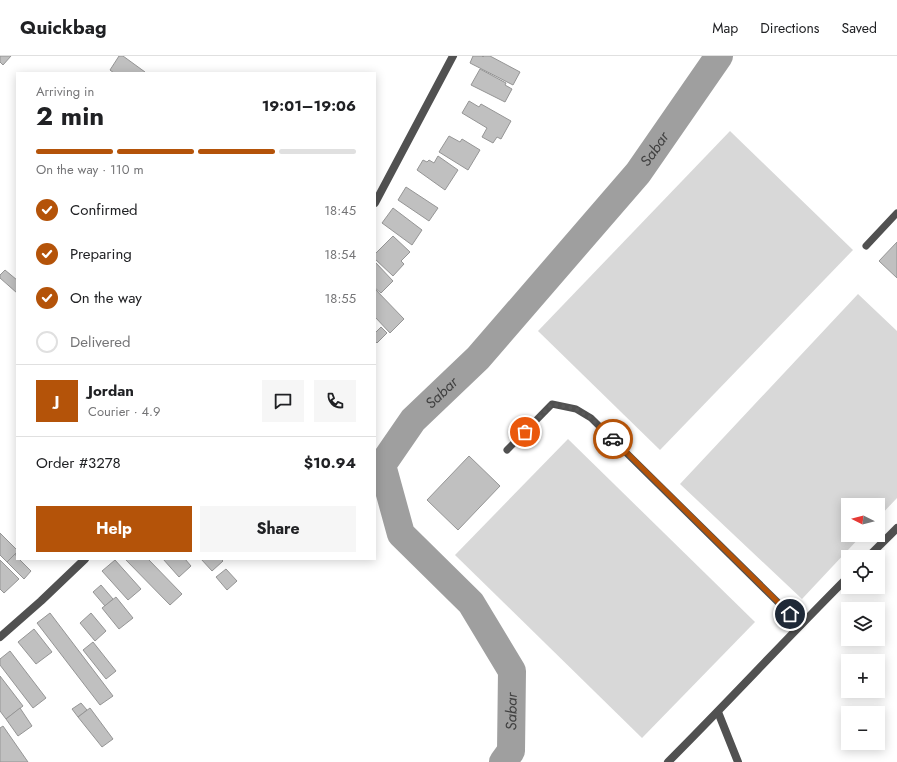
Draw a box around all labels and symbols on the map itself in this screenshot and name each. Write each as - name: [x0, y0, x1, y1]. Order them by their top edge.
- water label: Sabar: [635, 126, 675, 171]
- water label: Sabar: [420, 371, 464, 414]
- pin: [508, 415, 542, 449]
- courier: [593, 419, 633, 459]
- north arrow: [841, 498, 885, 542]
- pin: [773, 597, 807, 631]
- water label: Sabar: [500, 692, 523, 731]

